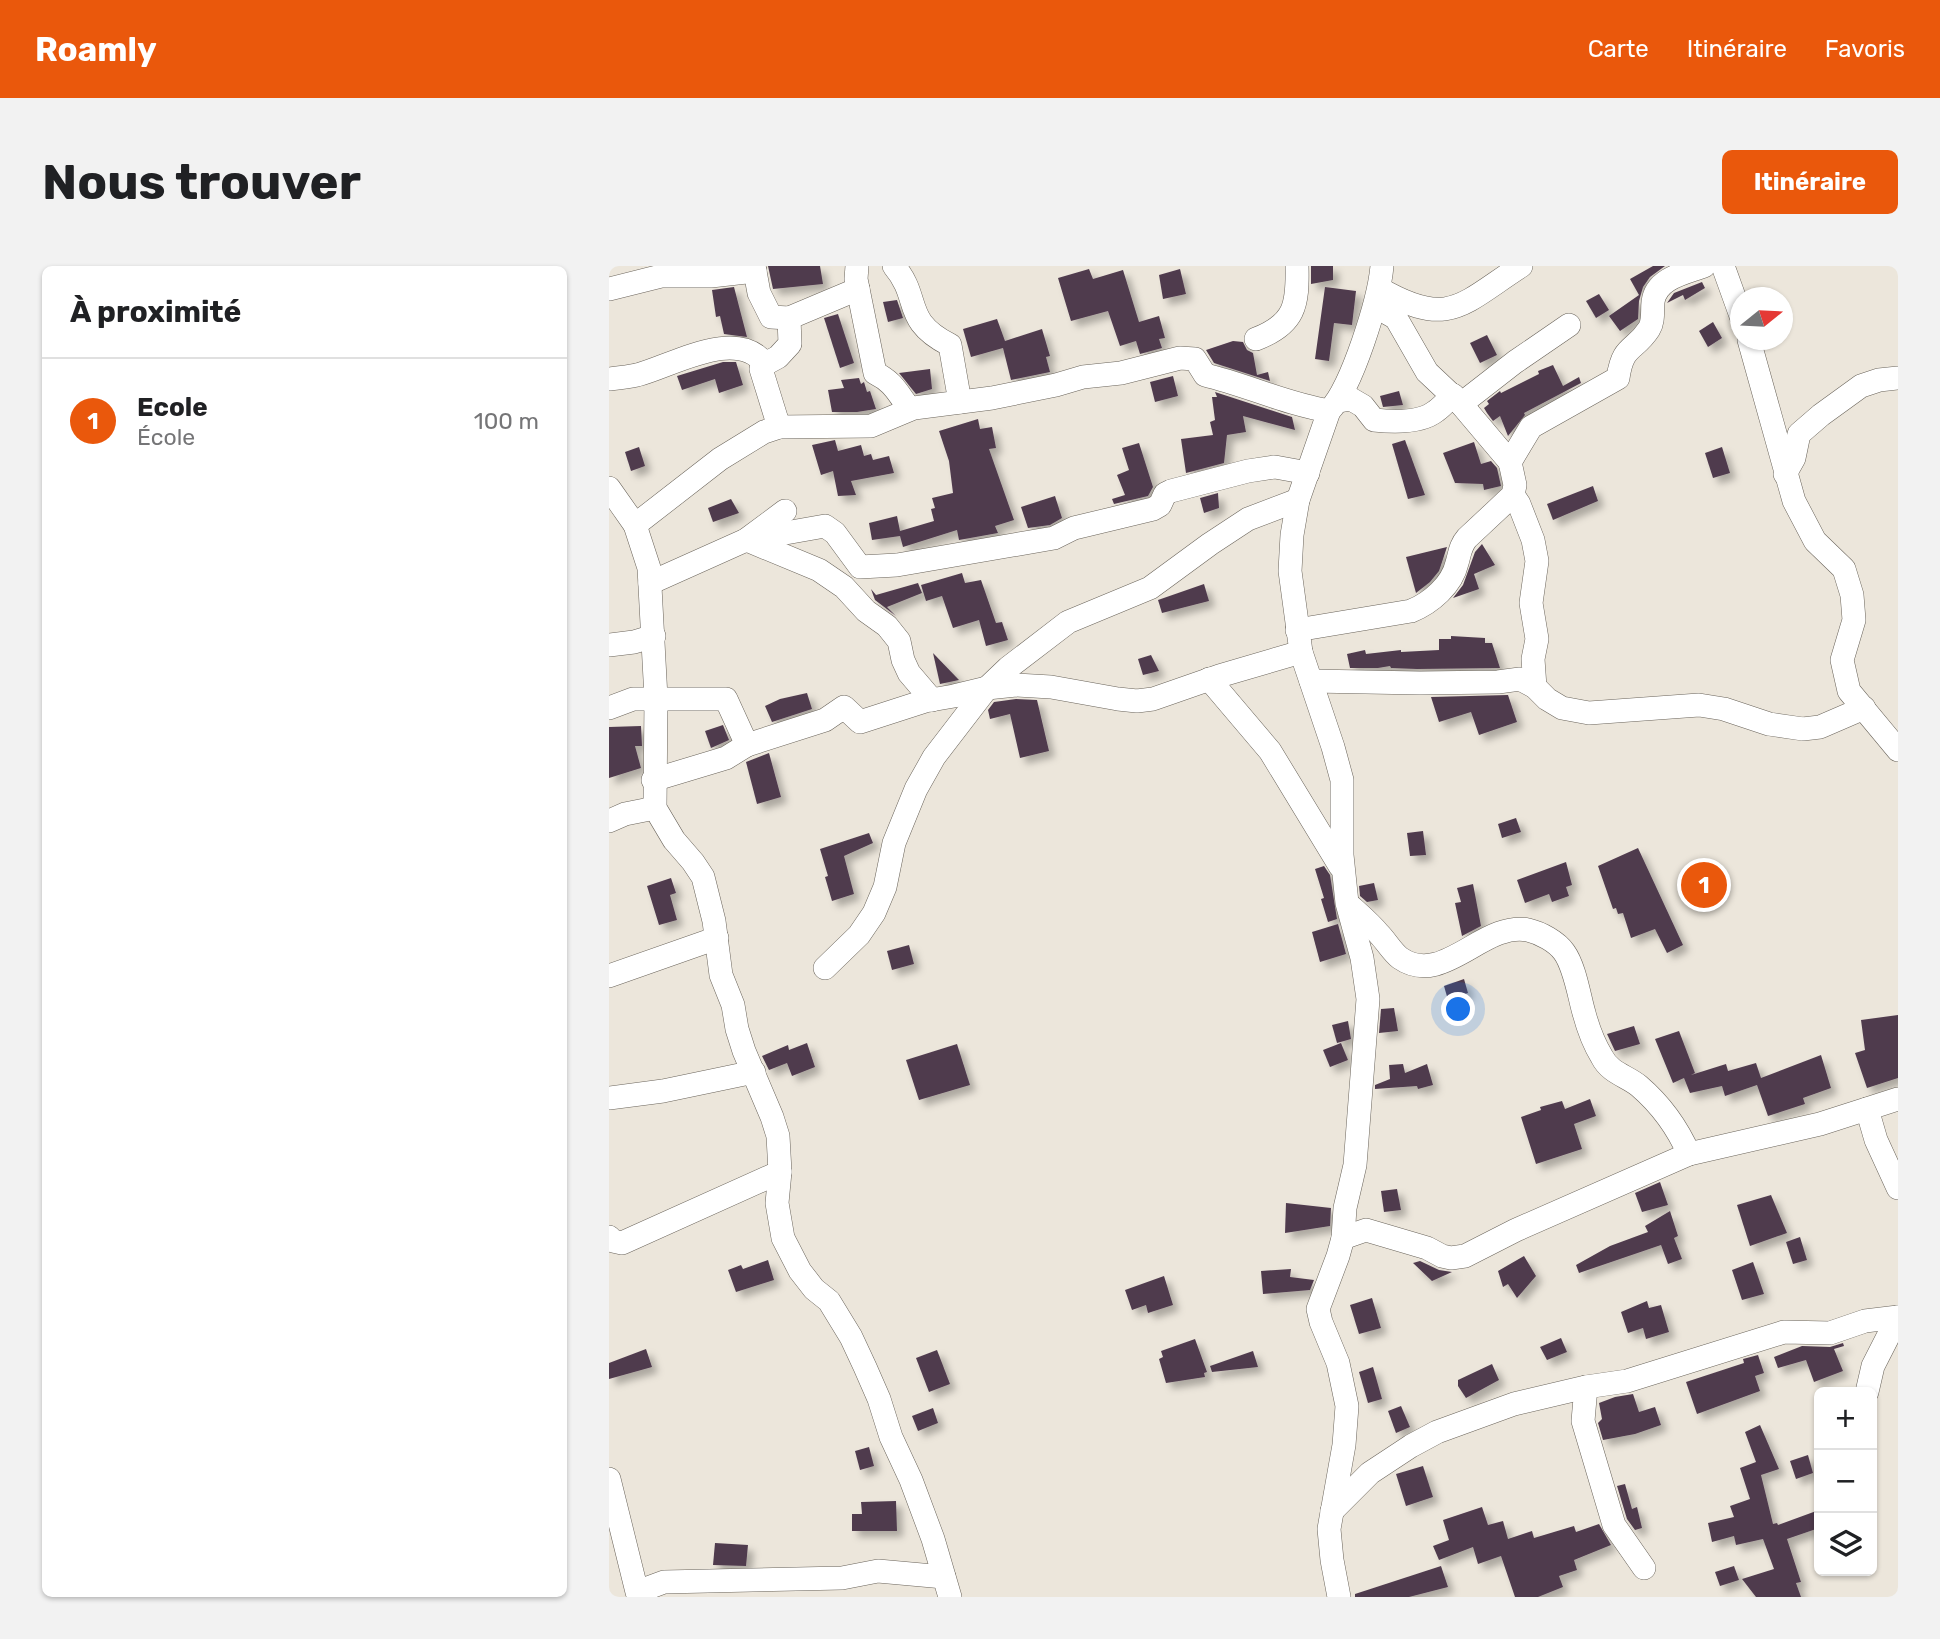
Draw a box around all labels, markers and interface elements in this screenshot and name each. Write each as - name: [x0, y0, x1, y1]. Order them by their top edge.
- text: Roamly: [35, 30, 157, 69]
- text: Carte: [1588, 35, 1649, 63]
- text: Itinéraire: [1687, 35, 1787, 63]
- text: Favoris: [1825, 35, 1905, 63]
- button: Itinéraire: [1722, 150, 1898, 214]
- text: Nous trouver: [42, 153, 361, 211]
- north arrow: [1730, 287, 1793, 350]
- text: À proximité: [70, 294, 241, 330]
- text: Ecole: [137, 392, 208, 423]
- text: 1: [87, 407, 99, 435]
- text: 100 m: [474, 407, 539, 435]
- text: École: [137, 423, 195, 451]
- pin: 1: [1681, 859, 1727, 911]
- your location: [1441, 992, 1475, 1026]
- map controls: [1814, 1387, 1877, 1576]
- button: +: [1814, 1387, 1877, 1450]
- button: −: [1814, 1450, 1877, 1513]
- button: layers: [1814, 1513, 1877, 1576]

